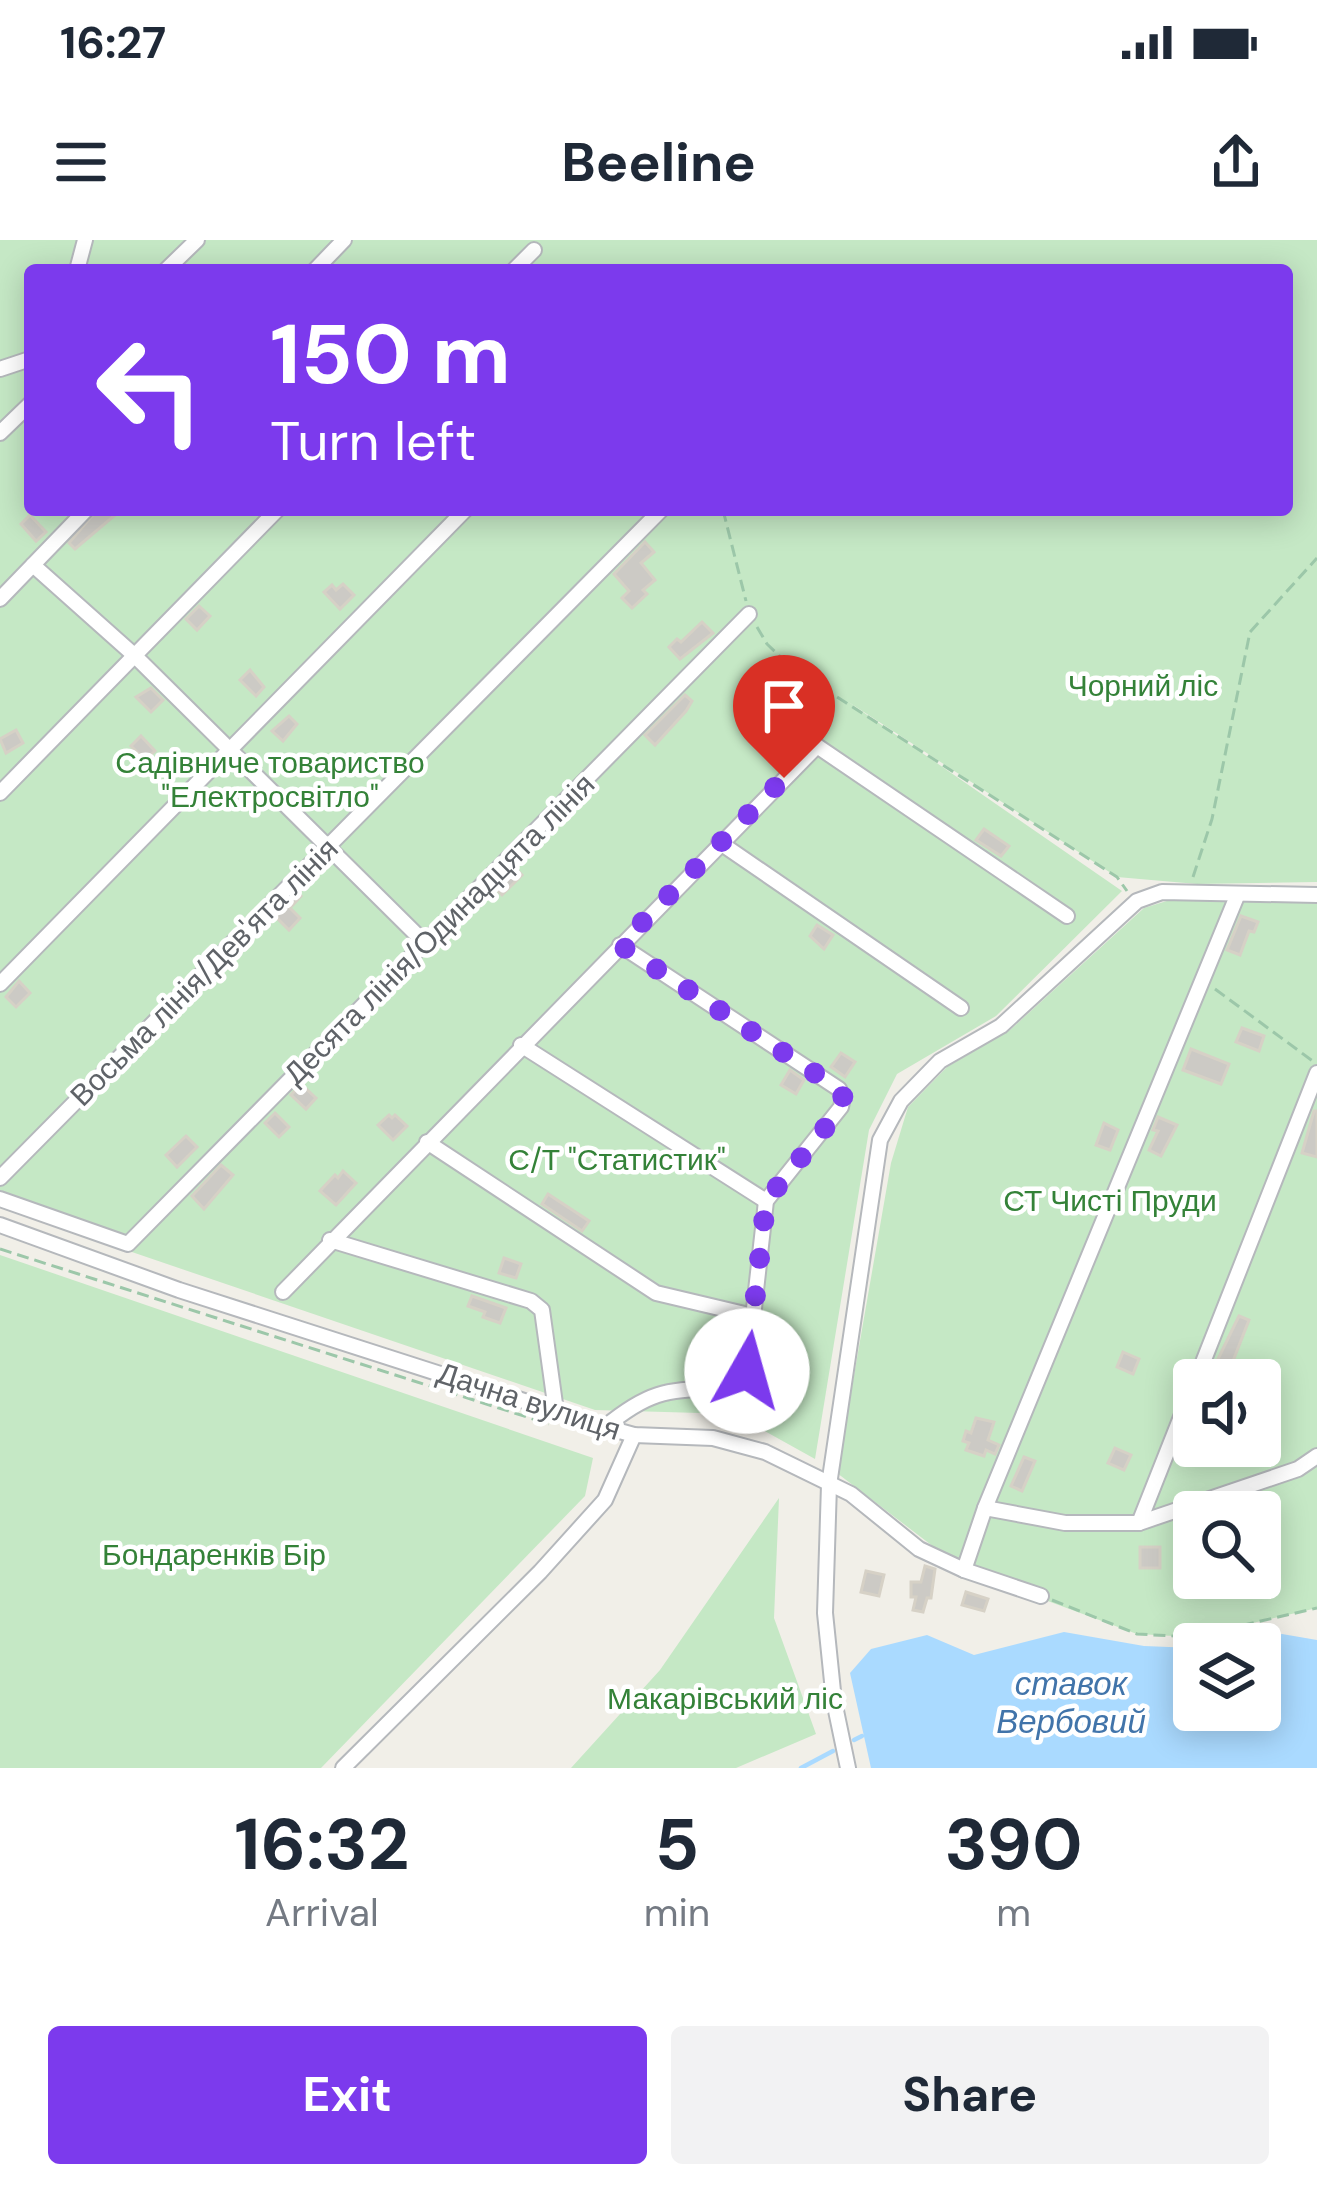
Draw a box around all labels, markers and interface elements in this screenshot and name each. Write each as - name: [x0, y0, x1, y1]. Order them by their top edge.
- text: 16:27: [60, 13, 166, 72]
- text: Beeline: [561, 127, 756, 198]
- icon: menu: [48, 129, 114, 195]
- icon: share: [1203, 129, 1269, 195]
- text: 150 m: [270, 300, 511, 409]
- icon: left: [72, 312, 228, 468]
- text: Turn left: [270, 406, 476, 477]
- pin: [733, 655, 835, 778]
- park label: Чорний ліс: [1068, 666, 1218, 705]
- icon: arrive: [751, 673, 817, 739]
- park label: Садівниче товариство "Електросвітло": [115, 743, 425, 816]
- street label: Десята лінія/Одинадцята лінія: [275, 765, 603, 1093]
- street label: Восьма лінія/Дев'ята лінія: [62, 830, 346, 1114]
- park label: С/Т "Статистик": [508, 1140, 726, 1179]
- park label: СТ Чисті Пруди: [1003, 1181, 1217, 1220]
- position arrow: [684, 1308, 810, 1434]
- street label: Дачна вулиця: [432, 1353, 626, 1449]
- map controls: [1173, 1359, 1281, 1731]
- button: sound: [1173, 1359, 1281, 1467]
- button: search: [1173, 1491, 1281, 1599]
- park label: Бондаренків Бір: [102, 1535, 326, 1574]
- button: layers: [1173, 1623, 1281, 1731]
- water label: ставок Вербовий: [996, 1662, 1146, 1743]
- park label: Макарівський ліс: [607, 1679, 843, 1718]
- text: 16:32: [234, 1798, 409, 1891]
- text: 5: [655, 1798, 699, 1891]
- text: 390: [945, 1798, 1083, 1891]
- text: Arrival: [265, 1887, 379, 1938]
- text: min: [644, 1887, 710, 1938]
- text: m: [996, 1887, 1031, 1938]
- button: Exit: [48, 2026, 647, 2164]
- button: Share: [671, 2026, 1269, 2164]

